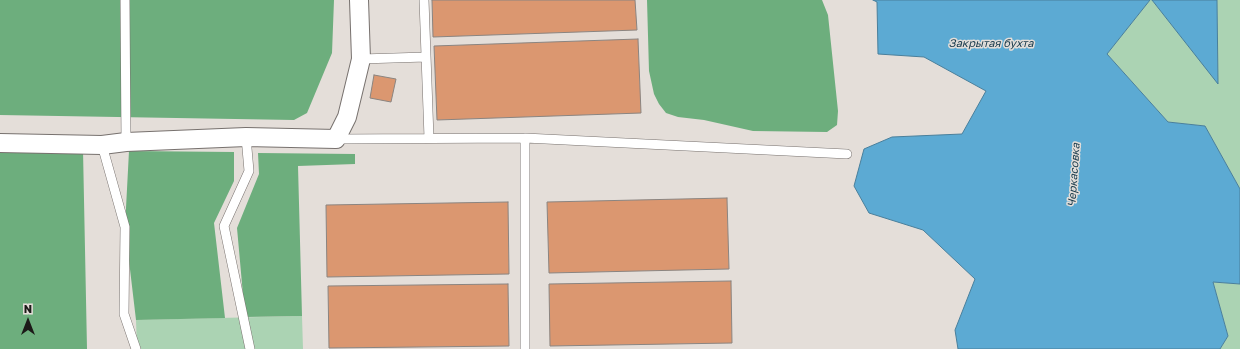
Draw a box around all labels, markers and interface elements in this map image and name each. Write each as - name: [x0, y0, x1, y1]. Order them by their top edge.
- water label: Закрытая бухта: [949, 37, 1033, 51]
- water label: Черкасовка: [1065, 143, 1083, 207]
- north arrow: [8, 301, 48, 341]
- text: N: [24, 302, 32, 315]

